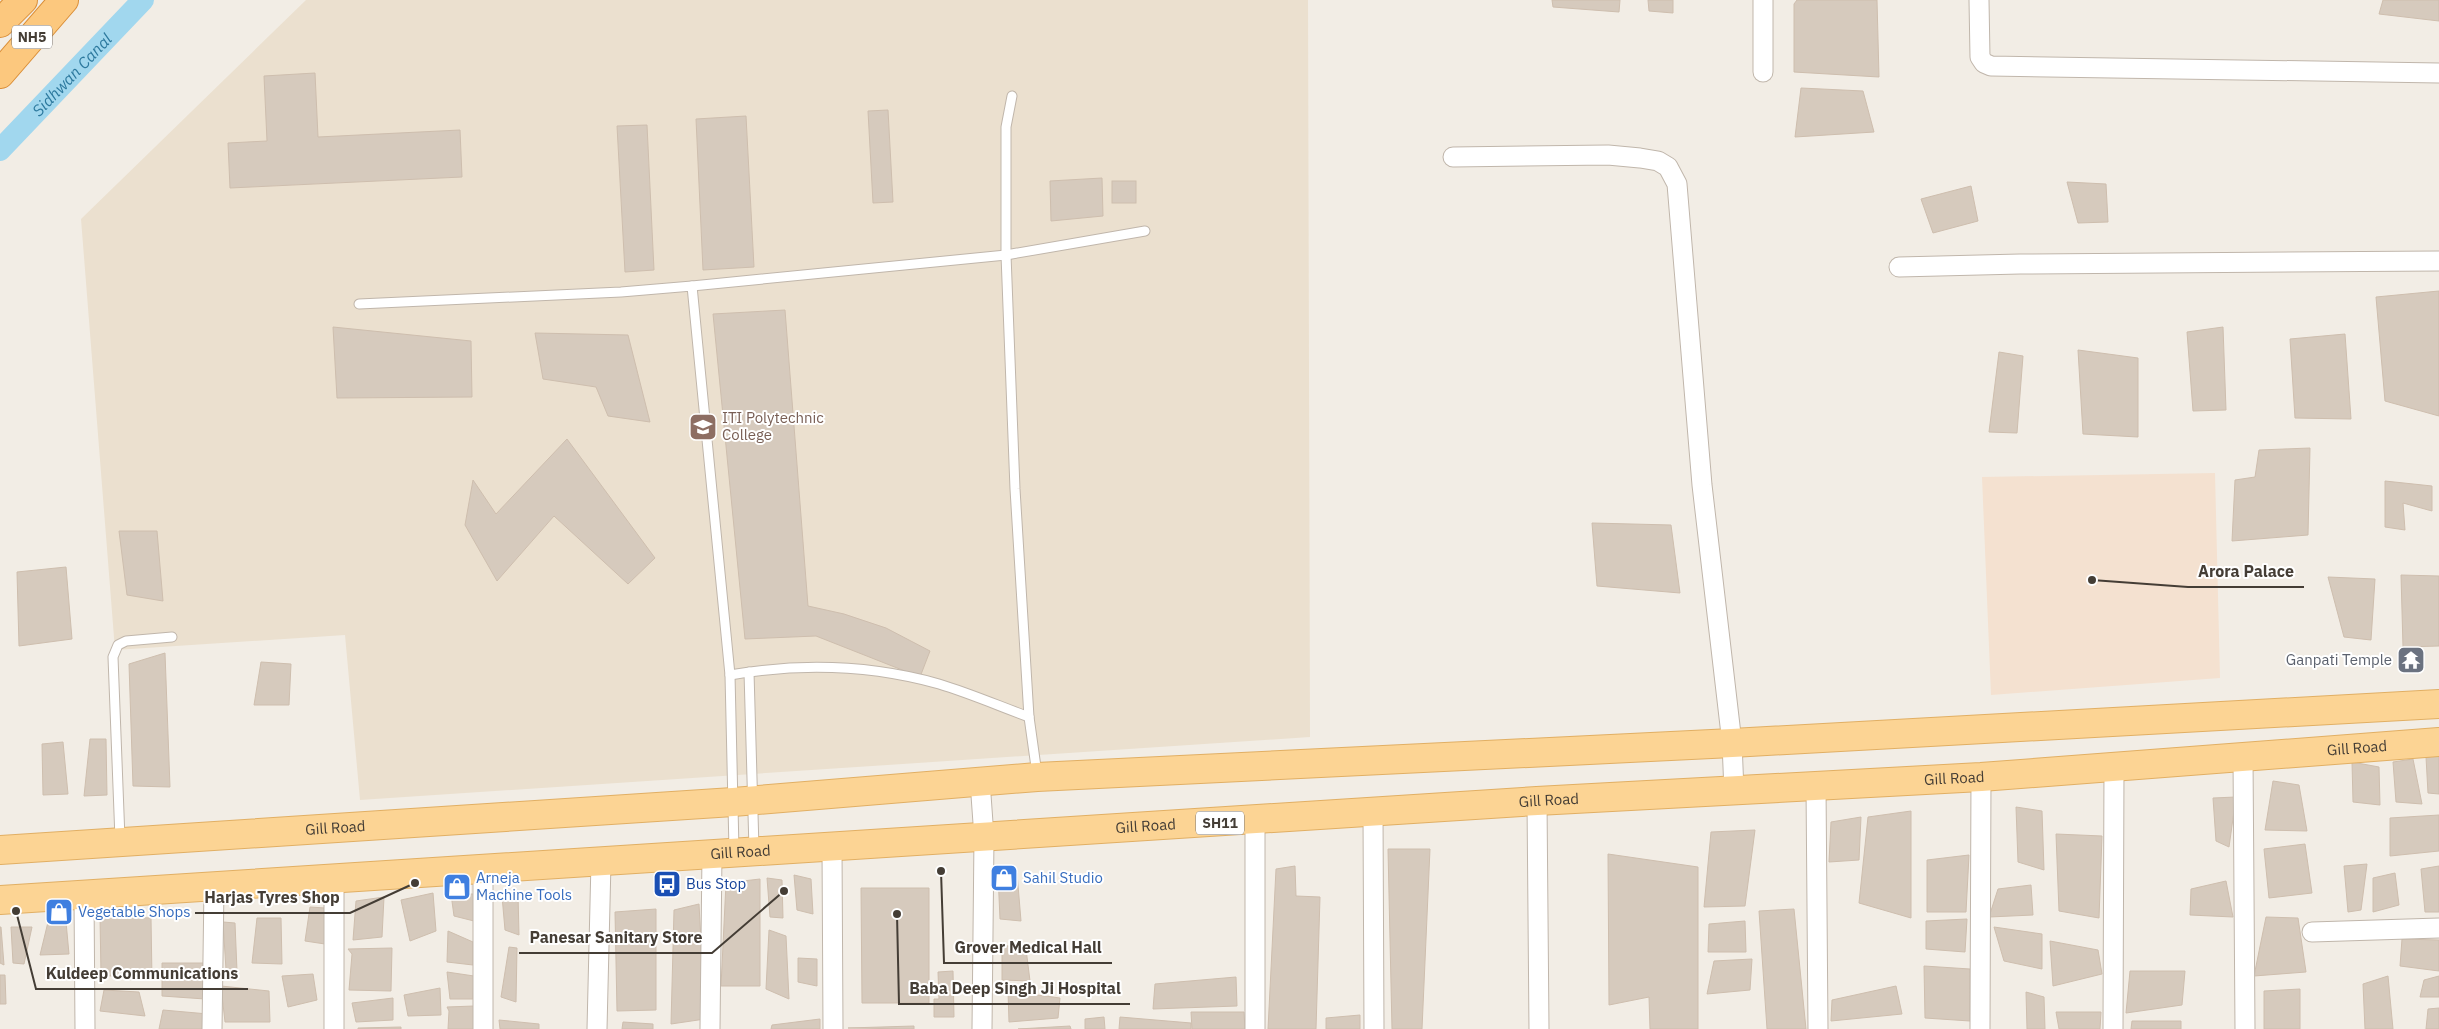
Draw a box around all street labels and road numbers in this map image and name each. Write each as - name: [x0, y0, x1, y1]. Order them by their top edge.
- road number: NH5: [12, 26, 52, 48]
- street label: Gill Road: [2326, 736, 2388, 760]
- street label: Gill Road: [1924, 767, 1985, 789]
- street label: Gill Road: [1518, 789, 1579, 811]
- road number: SH11: [1196, 811, 1244, 834]
- street label: Gill Road: [1115, 814, 1176, 837]
- street label: Gill Road: [305, 816, 366, 839]
- street label: Gill Road: [710, 840, 771, 863]

